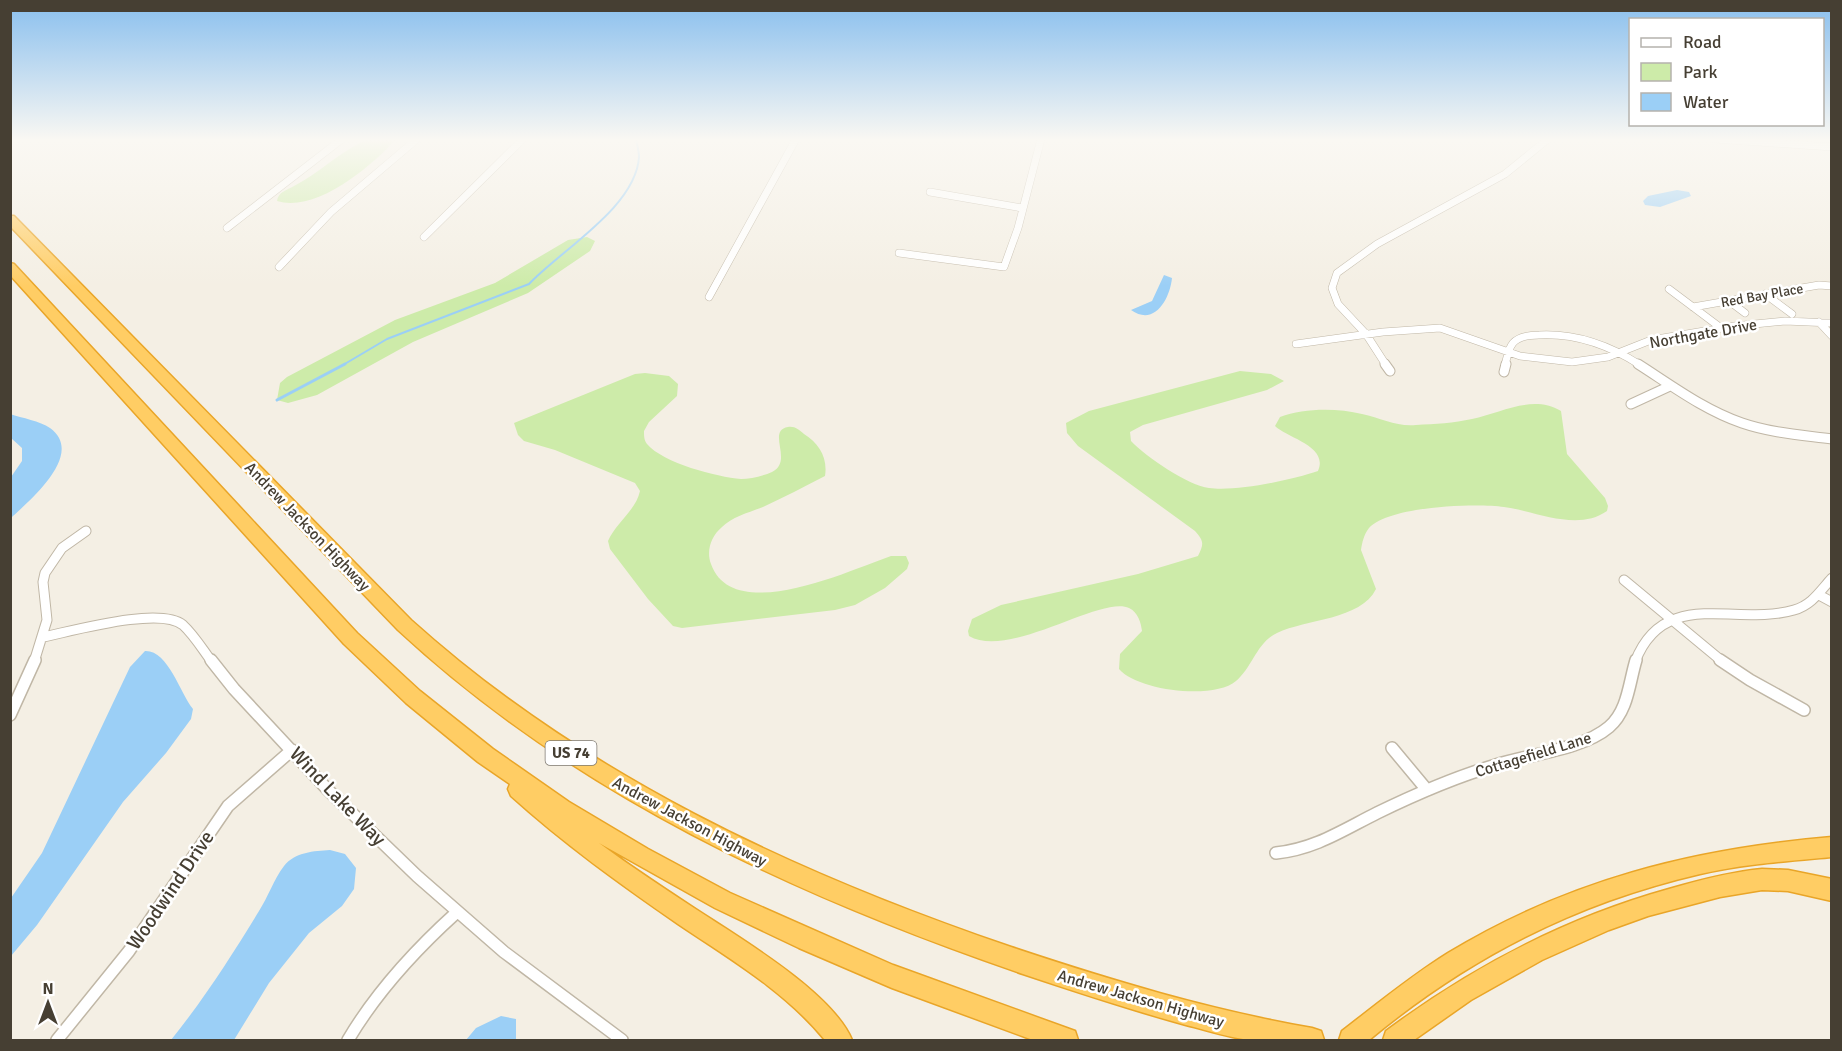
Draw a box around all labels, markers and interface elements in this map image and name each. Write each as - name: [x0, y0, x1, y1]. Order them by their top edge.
- legend: [1629, 18, 1824, 126]
- text: Road: [1683, 31, 1722, 53]
- text: Park: [1683, 61, 1718, 83]
- text: Water: [1683, 91, 1729, 113]
- street label: Red Bay Place: [1720, 280, 1805, 311]
- street label: Northgate Drive: [1648, 315, 1759, 353]
- street label: Andrew Jackson Highway: [240, 458, 375, 596]
- street label: Cottagefield Lane: [1473, 728, 1594, 782]
- road number: US 74: [546, 741, 596, 765]
- street label: Wind Lake Way: [284, 742, 392, 852]
- street label: Andrew Jackson Highway: [609, 773, 771, 871]
- street label: Woodwind Drive: [121, 826, 219, 955]
- street label: Andrew Jackson Highway: [1055, 966, 1227, 1032]
- north arrow: [18, 973, 78, 1033]
- text: N: [42, 979, 54, 999]

